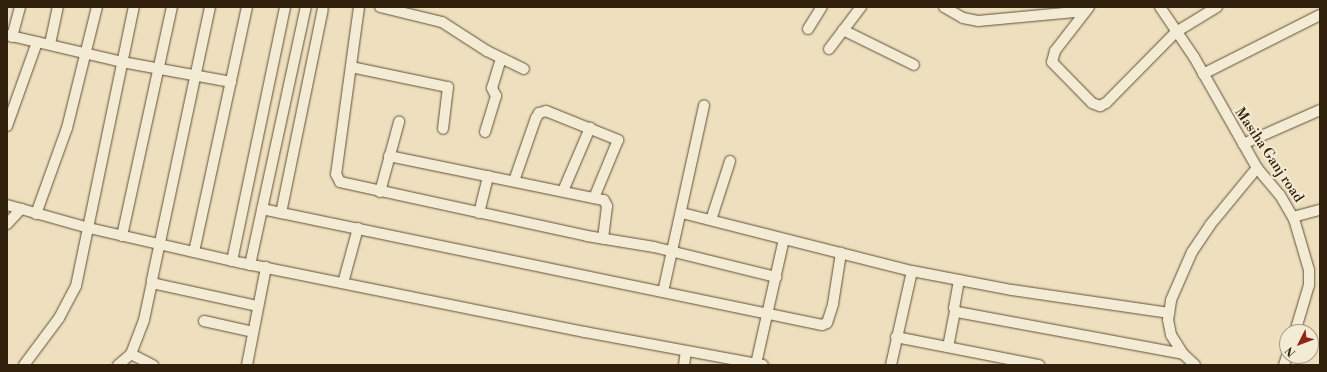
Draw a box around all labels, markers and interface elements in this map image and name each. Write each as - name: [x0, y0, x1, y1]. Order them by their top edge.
- street label: Masiha Ganj road: [1231, 104, 1307, 206]
- north arrow: [1279, 324, 1319, 364]
- text: N: [1283, 343, 1299, 359]

